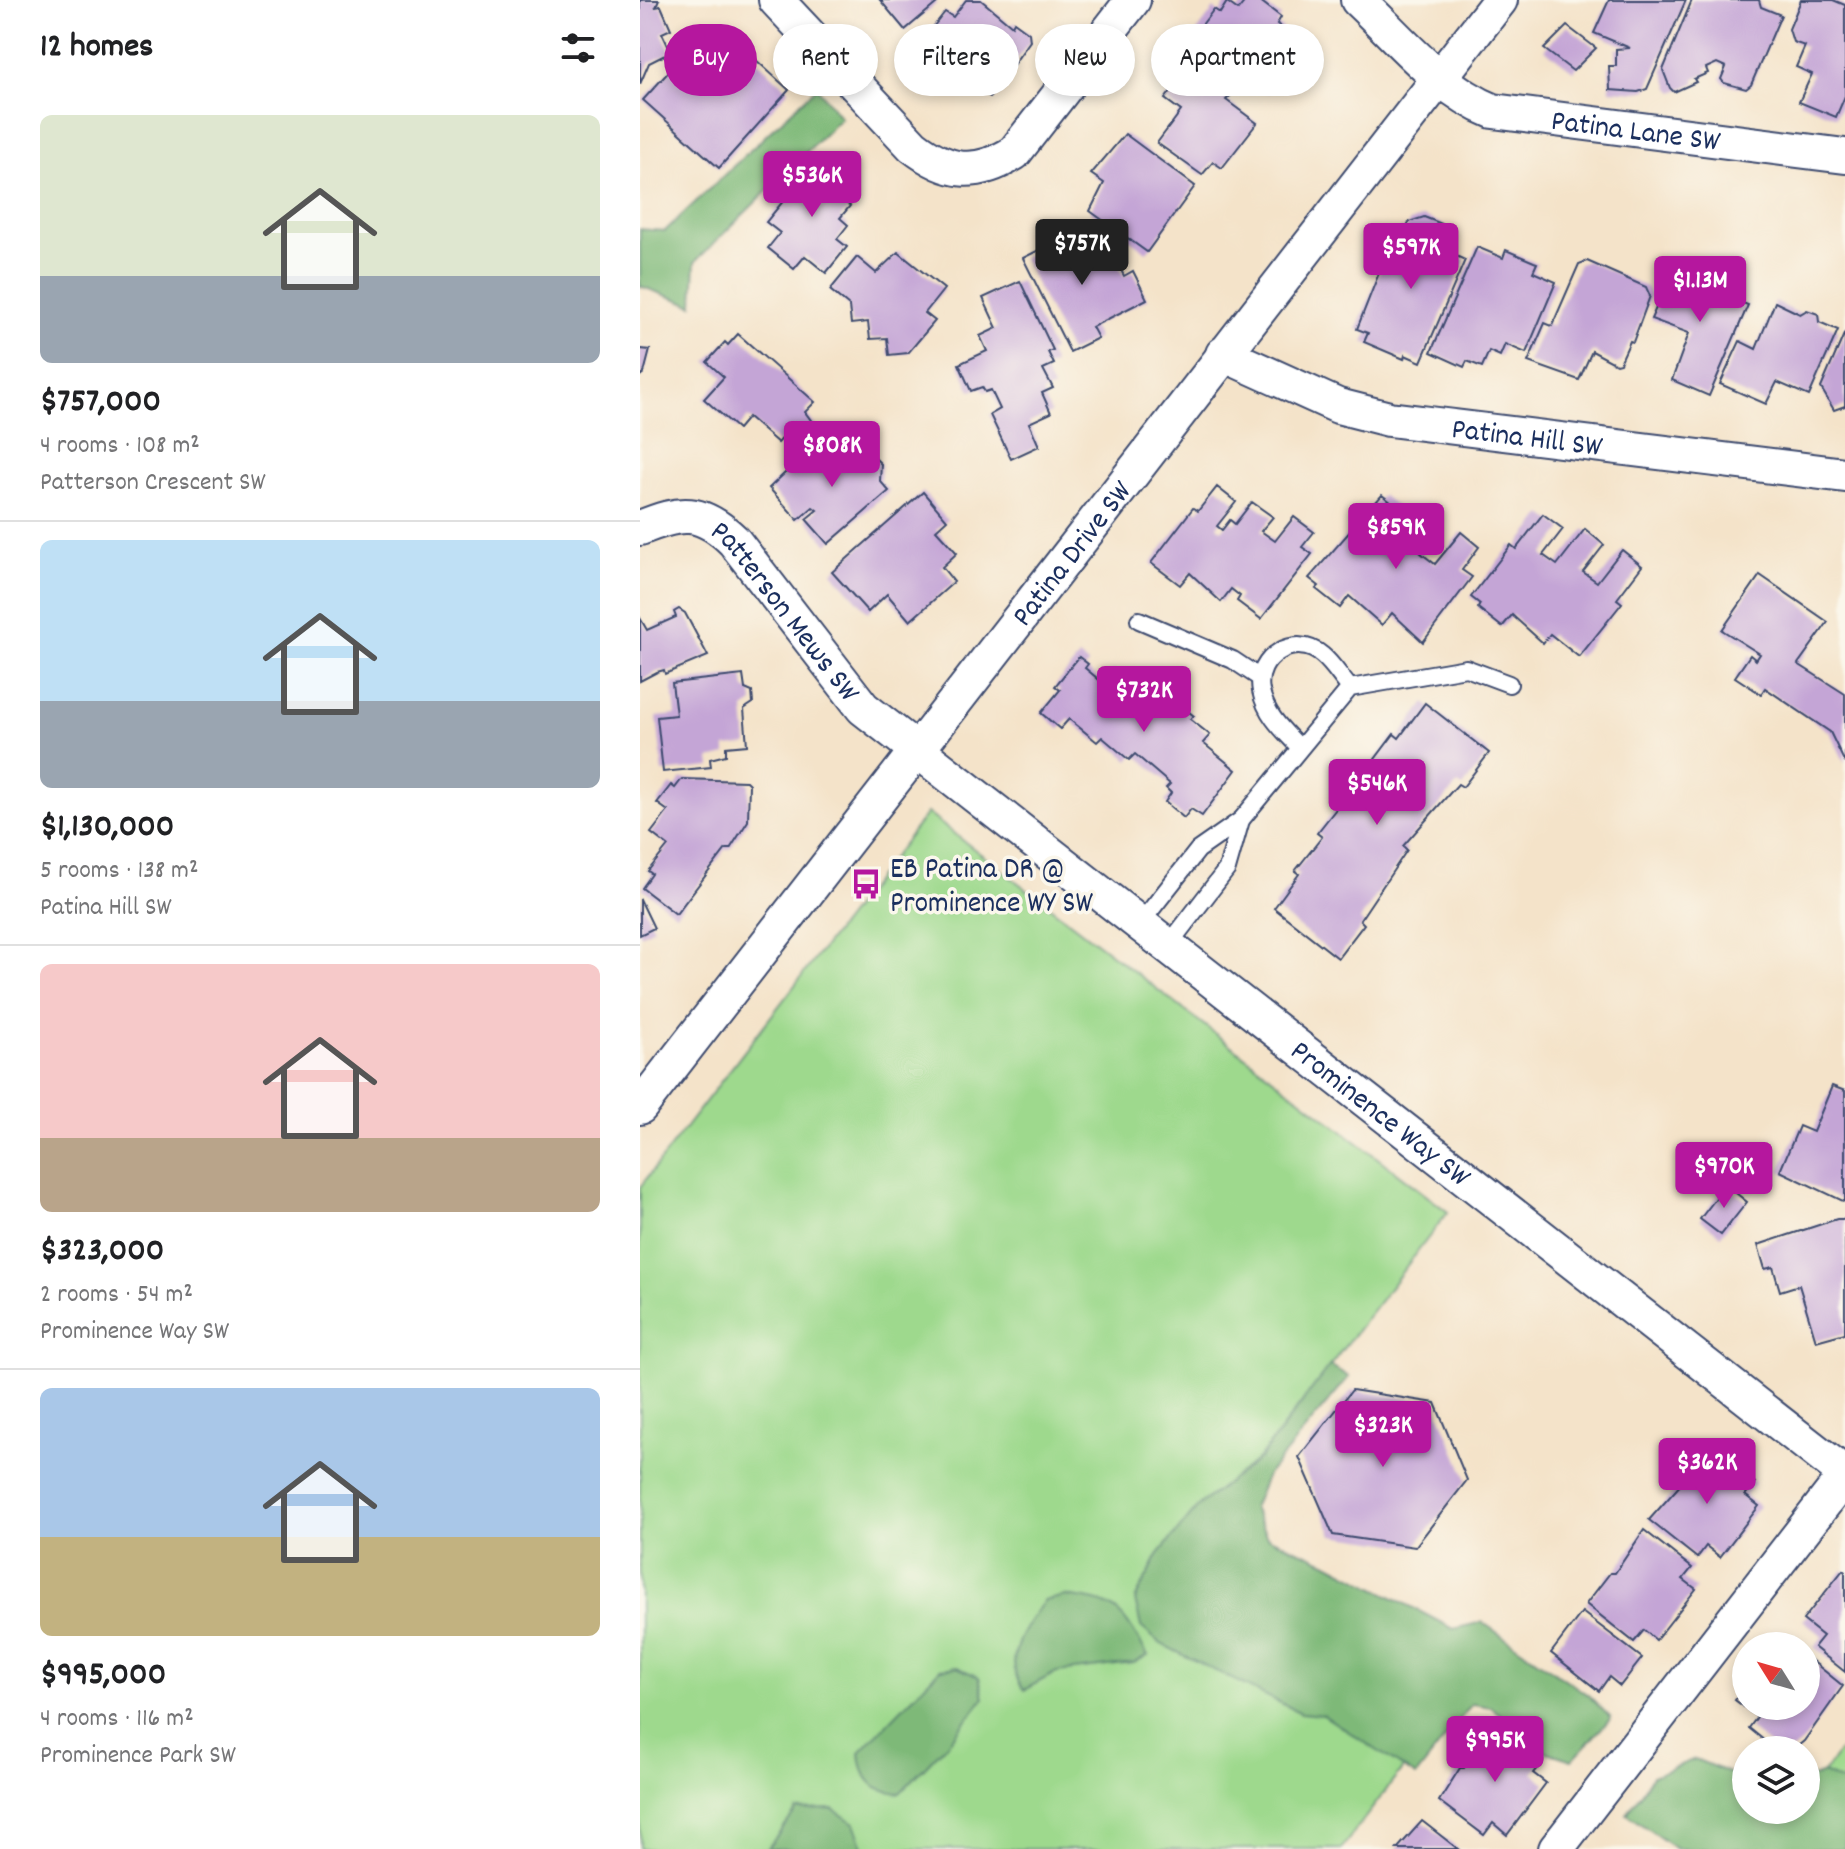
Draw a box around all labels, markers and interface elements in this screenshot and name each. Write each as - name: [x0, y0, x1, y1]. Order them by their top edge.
- text: 12 homes: [40, 24, 153, 73]
- chip: Buy: [664, 24, 757, 96]
- chip: Rent: [773, 24, 878, 96]
- chip: Filters: [894, 24, 1019, 96]
- chip: New: [1035, 24, 1135, 96]
- chip: Apartment: [1151, 24, 1324, 96]
- icon: filters: [556, 26, 600, 70]
- street label: Patina Lane SW: [1548, 102, 1723, 166]
- pin: $536K: [756, 151, 868, 219]
- text: $536K: [781, 158, 843, 195]
- icon: home: [248, 167, 392, 311]
- pin: $757K: [1026, 219, 1138, 287]
- pin: $597K: [1355, 223, 1467, 291]
- text: $757K: [1053, 226, 1111, 263]
- text: $597K: [1381, 230, 1441, 267]
- pin: $1.13M: [1635, 256, 1765, 324]
- text: $1.13M: [1672, 263, 1728, 300]
- text: $757,000: [40, 379, 161, 428]
- street label: Patina Hill SW: [1449, 410, 1605, 471]
- pin: $808K: [776, 421, 888, 489]
- text: 4 rooms · 108 m²: [40, 428, 200, 465]
- text: $808K: [802, 428, 862, 465]
- text: Patterson Crescent SW: [40, 465, 265, 502]
- street label: Patina Drive SW: [1004, 473, 1145, 637]
- pin: $859K: [1340, 503, 1452, 571]
- text: $859K: [1366, 510, 1426, 547]
- street label: Patterson Mews SW: [700, 512, 868, 714]
- icon: home: [248, 592, 392, 736]
- pin: $732K: [1088, 666, 1200, 734]
- text: $732K: [1115, 673, 1173, 710]
- pin: $546K: [1321, 759, 1433, 827]
- text: $546K: [1347, 766, 1407, 803]
- text: $1,130,000: [40, 804, 174, 853]
- place label: EB Patina DR @ Prominence WY SW: [890, 850, 1094, 927]
- text: 5 rooms · 138 m²: [40, 853, 198, 890]
- bus stop icon: EB Patina DR @ Prominence WY SW: [849, 867, 883, 901]
- text: Patina Hill SW: [40, 890, 171, 927]
- icon: home: [248, 1016, 392, 1160]
- street label: Prominence Way SW: [1280, 1032, 1479, 1201]
- pin: $970K: [1668, 1142, 1780, 1210]
- text: $970K: [1693, 1149, 1755, 1186]
- text: $323,000: [40, 1228, 164, 1277]
- text: 2 rooms · 54 m²: [40, 1277, 193, 1314]
- text: Prominence Way SW: [40, 1314, 229, 1351]
- pin: $323K: [1327, 1401, 1439, 1469]
- text: $323K: [1353, 1408, 1413, 1445]
- pin: $362K: [1651, 1438, 1763, 1506]
- icon: home: [248, 1440, 392, 1584]
- text: $362K: [1677, 1445, 1737, 1482]
- north arrow: [1732, 1632, 1820, 1720]
- map controls: [1732, 1632, 1820, 1824]
- text: $995,000: [40, 1652, 166, 1701]
- text: 4 rooms · 116 m²: [40, 1701, 194, 1738]
- pin: $995K: [1439, 1716, 1551, 1784]
- text: $995K: [1464, 1723, 1526, 1760]
- button: layers: [1732, 1736, 1820, 1824]
- text: Prominence Park SW: [40, 1738, 236, 1775]

